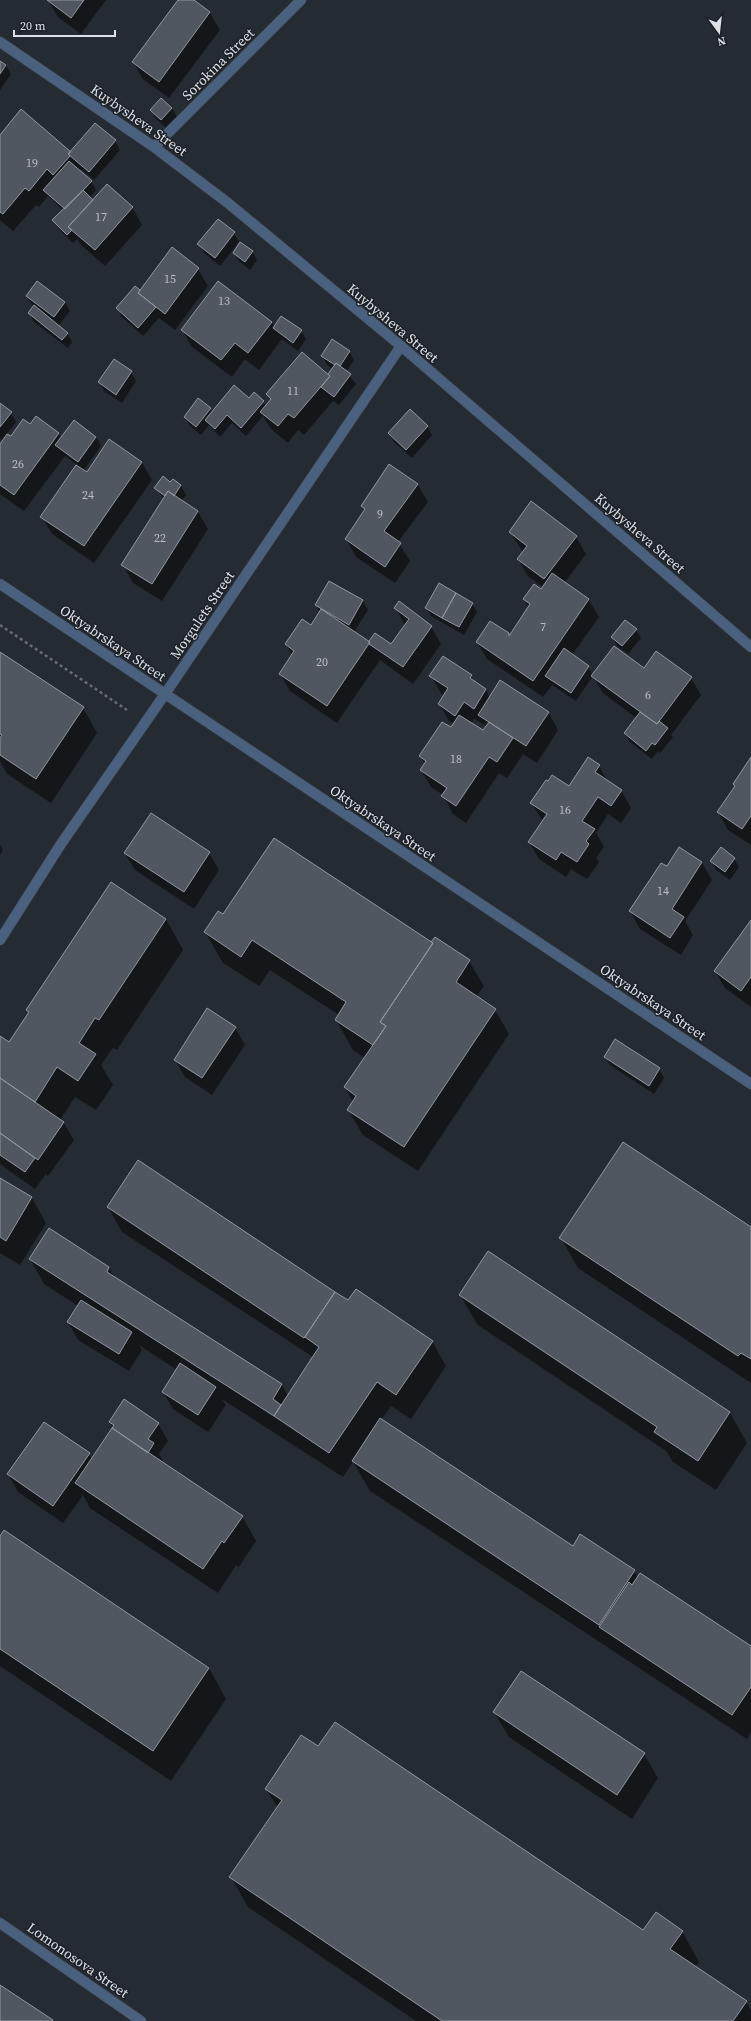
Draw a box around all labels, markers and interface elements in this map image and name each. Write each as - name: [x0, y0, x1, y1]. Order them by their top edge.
- scale bar: [14, 12, 115, 38]
- north arrow: [699, 12, 739, 52]
- text: 20 m: [20, 18, 46, 34]
- street label: Sorokina Street: [177, 23, 259, 105]
- text: N: [716, 33, 727, 49]
- street label: Kuybysheva Street: [87, 79, 192, 161]
- house number: 19: [26, 155, 38, 171]
- house number: 17: [95, 209, 107, 225]
- house number: 15: [164, 271, 176, 287]
- street label: Kuybysheva Street: [343, 279, 443, 367]
- house number: 13: [218, 293, 230, 309]
- house number: 11: [287, 383, 299, 399]
- house number: 26: [12, 456, 24, 472]
- house number: 24: [82, 487, 94, 503]
- street label: Kuybysheva Street: [591, 488, 690, 578]
- house number: 9: [377, 506, 383, 522]
- house number: 22: [154, 530, 166, 546]
- street label: Morgulets Street: [165, 566, 239, 663]
- street label: Oktyabrskaya Street: [56, 600, 170, 686]
- house number: 7: [540, 619, 546, 635]
- house number: 20: [316, 654, 328, 670]
- house number: 6: [645, 687, 651, 703]
- house number: 18: [450, 751, 462, 767]
- street label: Oktyabrskaya Street: [326, 780, 440, 866]
- house number: 16: [559, 802, 571, 818]
- house number: 14: [657, 883, 669, 899]
- street label: Oktyabrskaya Street: [596, 959, 710, 1045]
- street label: Lomonosova Street: [23, 1917, 133, 2003]

